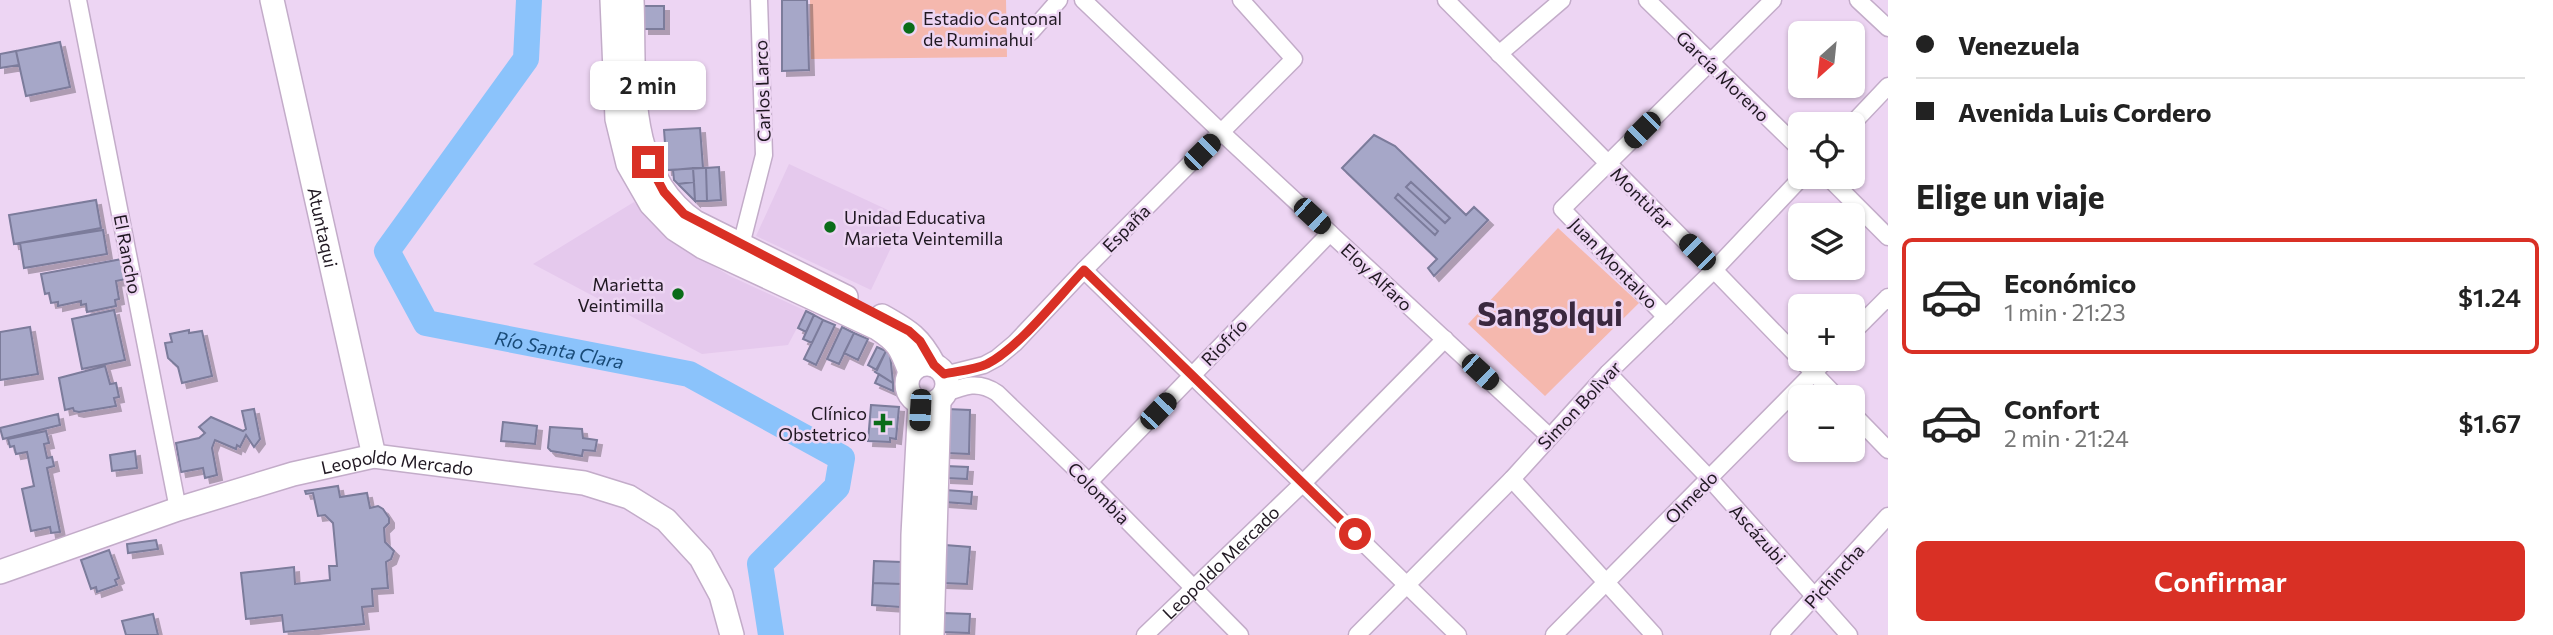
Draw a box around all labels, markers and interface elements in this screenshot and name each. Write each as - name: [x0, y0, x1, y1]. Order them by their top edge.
- place label: Estadio Cantonal de Ruminahui: [923, 7, 1062, 50]
- marker: Estadio Cantonal de Ruminahui: [901, 20, 917, 36]
- north arrow: [1788, 21, 1866, 98]
- map controls: [1788, 21, 1865, 462]
- street label: García Moreno: [1672, 26, 1774, 126]
- text: Venezuela: [1958, 29, 2080, 60]
- street label: Carlos Larco: [749, 40, 775, 142]
- callout: 2 min: [590, 60, 706, 110]
- text: 2 min: [620, 71, 676, 99]
- text: Avenida Luis Cordero: [1958, 96, 2212, 127]
- car: [1620, 108, 1665, 152]
- button: locate: [1788, 112, 1865, 189]
- car: [1180, 130, 1225, 174]
- route end: [632, 146, 664, 178]
- street label: Montùfar: [1606, 162, 1678, 234]
- text: Elige un viaje: [1916, 176, 2105, 216]
- street label: Atuntaqui: [303, 185, 342, 270]
- car: [1290, 194, 1335, 238]
- street label: España: [1097, 199, 1155, 257]
- button: layers: [1788, 203, 1865, 280]
- place label: Unidad Educativa Marieta Veintemilla: [844, 206, 1003, 249]
- street label: El Rancho: [110, 212, 146, 296]
- street label: Juan Montalvo: [1565, 213, 1663, 313]
- marker: Unidad Educativa Marieta Veintemilla: [822, 219, 838, 235]
- car: [1675, 230, 1720, 274]
- street label: Eloy Alfaro: [1337, 238, 1417, 316]
- icon: car: [1920, 265, 1983, 328]
- text: Económico: [2004, 267, 2136, 298]
- place label: Marietta Veintimilla: [578, 273, 664, 316]
- text: $1.24: [2458, 281, 2521, 312]
- marker: Marietta Veintimilla: [670, 286, 686, 302]
- district label: Sangolqui: [1477, 293, 1623, 333]
- button: +: [1788, 294, 1865, 371]
- text: 1 min · 21:23: [2004, 298, 2126, 326]
- street label: Riofrío: [1196, 314, 1252, 370]
- water label: Río Santa Clara: [493, 325, 626, 373]
- car: [1458, 350, 1503, 394]
- street label: Simon Bolìvar: [1533, 356, 1625, 454]
- button: −: [1788, 385, 1865, 462]
- car: [909, 388, 932, 432]
- car: [1136, 389, 1181, 433]
- icon: car: [1920, 391, 1983, 454]
- text: Confort: [2004, 393, 2100, 424]
- place label: Clínico Obstetrico: [778, 402, 867, 445]
- text: $1.67: [2459, 407, 2521, 438]
- marker: Clínico Obstetrico: [873, 413, 893, 433]
- text: 2 min · 21:24: [2004, 424, 2129, 452]
- street label: Leopoldo Mercado: [319, 445, 475, 480]
- street label: Colombia: [1063, 457, 1135, 529]
- street label: Olmedo: [1660, 466, 1722, 528]
- street label: Ascázubi: [1725, 499, 1791, 569]
- street label: Leopoldo Mercado: [1157, 501, 1284, 624]
- route start: [1339, 518, 1371, 550]
- street label: Pichincha: [1799, 539, 1869, 613]
- button: Confirmar: [1916, 541, 2525, 621]

